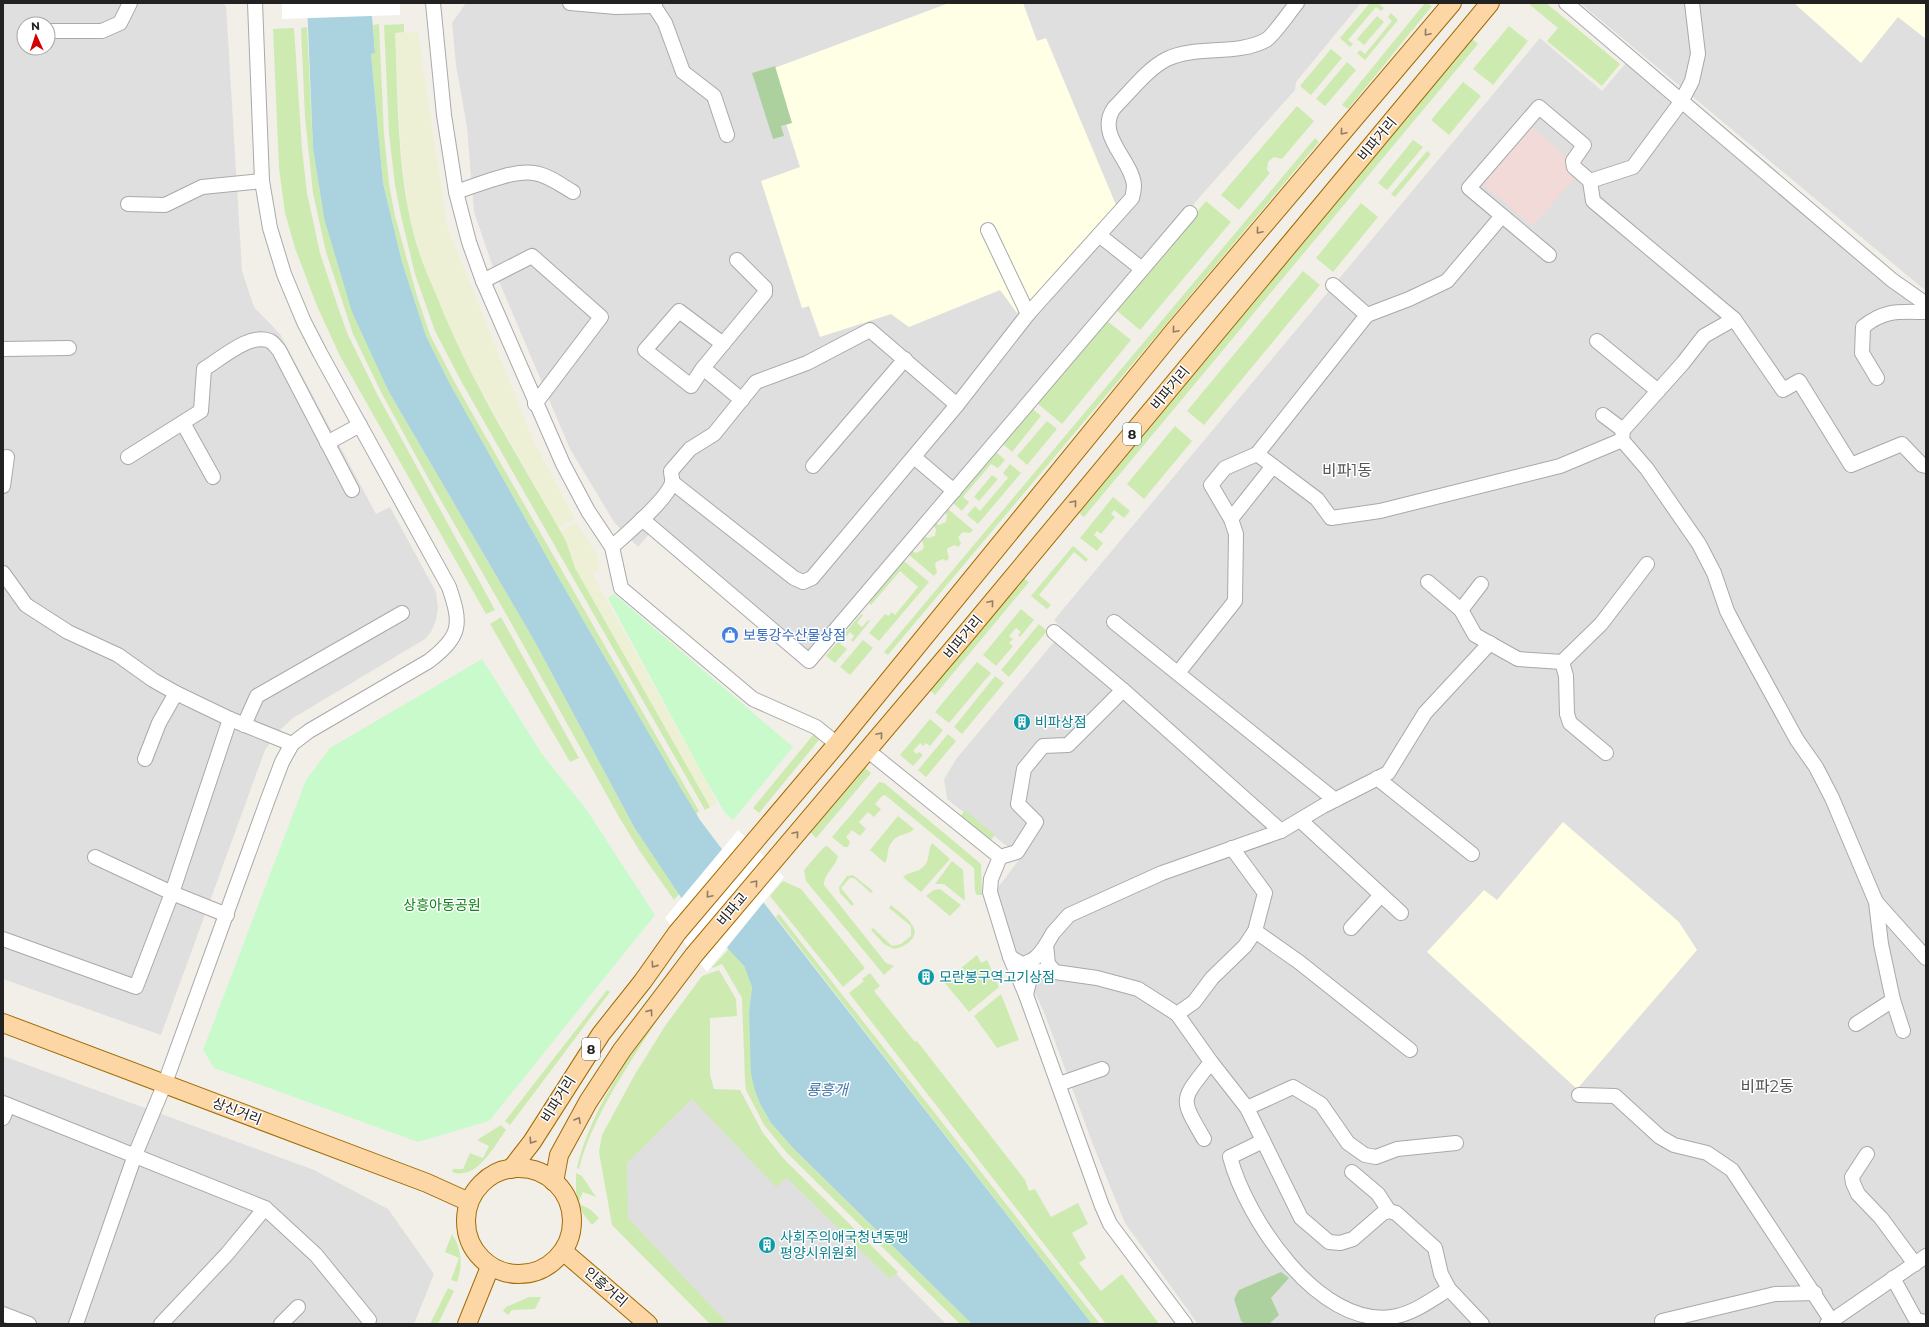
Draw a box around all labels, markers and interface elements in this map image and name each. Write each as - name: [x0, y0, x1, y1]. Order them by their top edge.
- north arrow: [16, 16, 56, 56]
- text: N: [31, 19, 40, 33]
- one-way arrow: [1425, 28, 1432, 36]
- street label: 비파거리: [1354, 113, 1400, 165]
- one-way arrow: [1340, 128, 1347, 135]
- one-way arrow: [1256, 227, 1263, 234]
- one-way arrow: [1172, 326, 1179, 333]
- street label: 비파거리: [1147, 362, 1193, 414]
- road number: 8: [1123, 423, 1141, 445]
- district label: 비파1동: [1322, 461, 1372, 480]
- one-way arrow: [1070, 501, 1077, 508]
- one-way arrow: [987, 601, 994, 608]
- street label: 비파거리: [940, 611, 986, 663]
- shop icon: 보통강수산물상점: [720, 625, 740, 645]
- place label: 보통강수산물상점: [743, 626, 846, 644]
- building icon: 비파상점: [1012, 712, 1032, 732]
- place label: 비파상점: [1035, 713, 1087, 731]
- one-way arrow: [876, 732, 883, 740]
- one-way arrow: [792, 831, 799, 839]
- one-way arrow: [751, 880, 758, 887]
- street label: 비파교: [713, 888, 751, 930]
- one-way arrow: [706, 891, 713, 898]
- park label: 상흥아동공원: [403, 896, 481, 914]
- one-way arrow: [651, 961, 659, 968]
- building icon: 모란봉구역고기상점: [916, 967, 936, 987]
- place label: 모란봉구역고기상점: [939, 968, 1055, 986]
- one-way arrow: [645, 1009, 653, 1016]
- road number: 8: [582, 1038, 600, 1060]
- street label: 비파거리: [537, 1072, 579, 1126]
- district label: 비파2동: [1740, 1077, 1794, 1096]
- water label: 룡흥개: [806, 1080, 850, 1099]
- street label: 상신거리: [210, 1093, 264, 1129]
- one-way arrow: [574, 1117, 581, 1124]
- one-way arrow: [530, 1136, 537, 1143]
- place label: 사회주의애국청년동맹 평양시위원회: [780, 1228, 909, 1262]
- building icon: 사회주의애국청년동맹 평양시위원회: [757, 1235, 777, 1255]
- street label: 인흥거리: [581, 1263, 631, 1311]

